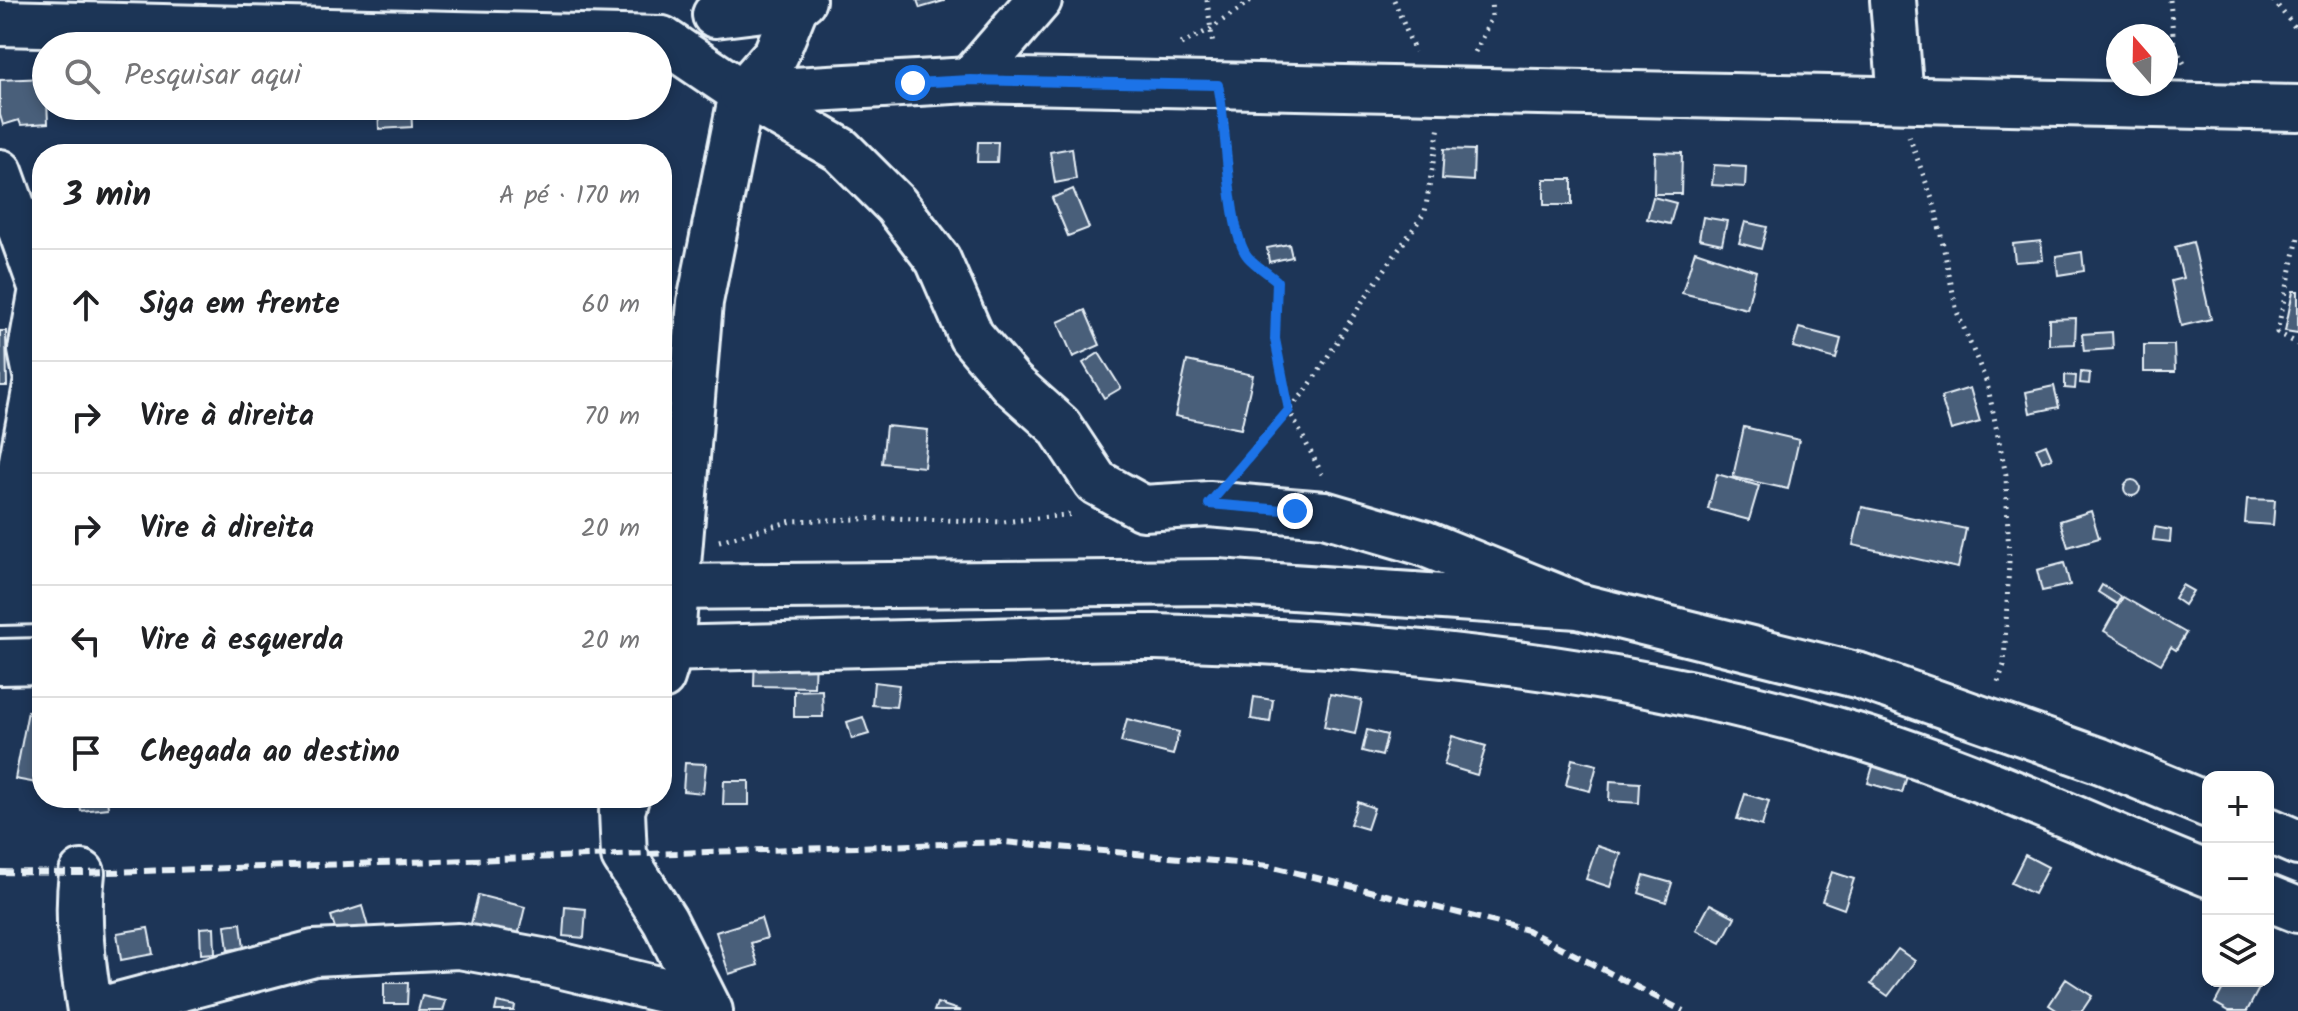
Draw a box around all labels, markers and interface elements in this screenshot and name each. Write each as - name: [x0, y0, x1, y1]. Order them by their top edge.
- north arrow: [2106, 24, 2178, 96]
- search box: [32, 32, 672, 120]
- text: Pesquisar aqui: [124, 52, 301, 100]
- icon: search: [60, 54, 104, 98]
- route start: [895, 65, 931, 101]
- text: 3 min: [64, 169, 151, 223]
- text: A pé · 170 m: [499, 175, 640, 217]
- text: Siga em frente: [140, 281, 340, 329]
- icon: ahead: [64, 283, 108, 327]
- text: 60 m: [581, 284, 640, 326]
- text: Vire à direita: [140, 393, 314, 441]
- icon: right: [64, 395, 108, 439]
- text: 70 m: [584, 396, 640, 438]
- route end: [1277, 493, 1313, 529]
- text: Vire à direita: [140, 505, 314, 553]
- icon: right: [64, 507, 108, 551]
- text: 20 m: [581, 508, 640, 550]
- text: Vire à esquerda: [140, 617, 344, 665]
- icon: left: [64, 619, 108, 663]
- text: 20 m: [581, 620, 640, 662]
- text: Chegada ao destino: [140, 729, 400, 777]
- icon: arrive: [64, 731, 108, 775]
- map controls: [2202, 771, 2274, 987]
- button: +: [2202, 771, 2274, 843]
- button: −: [2202, 843, 2274, 915]
- button: layers: [2202, 915, 2274, 987]

